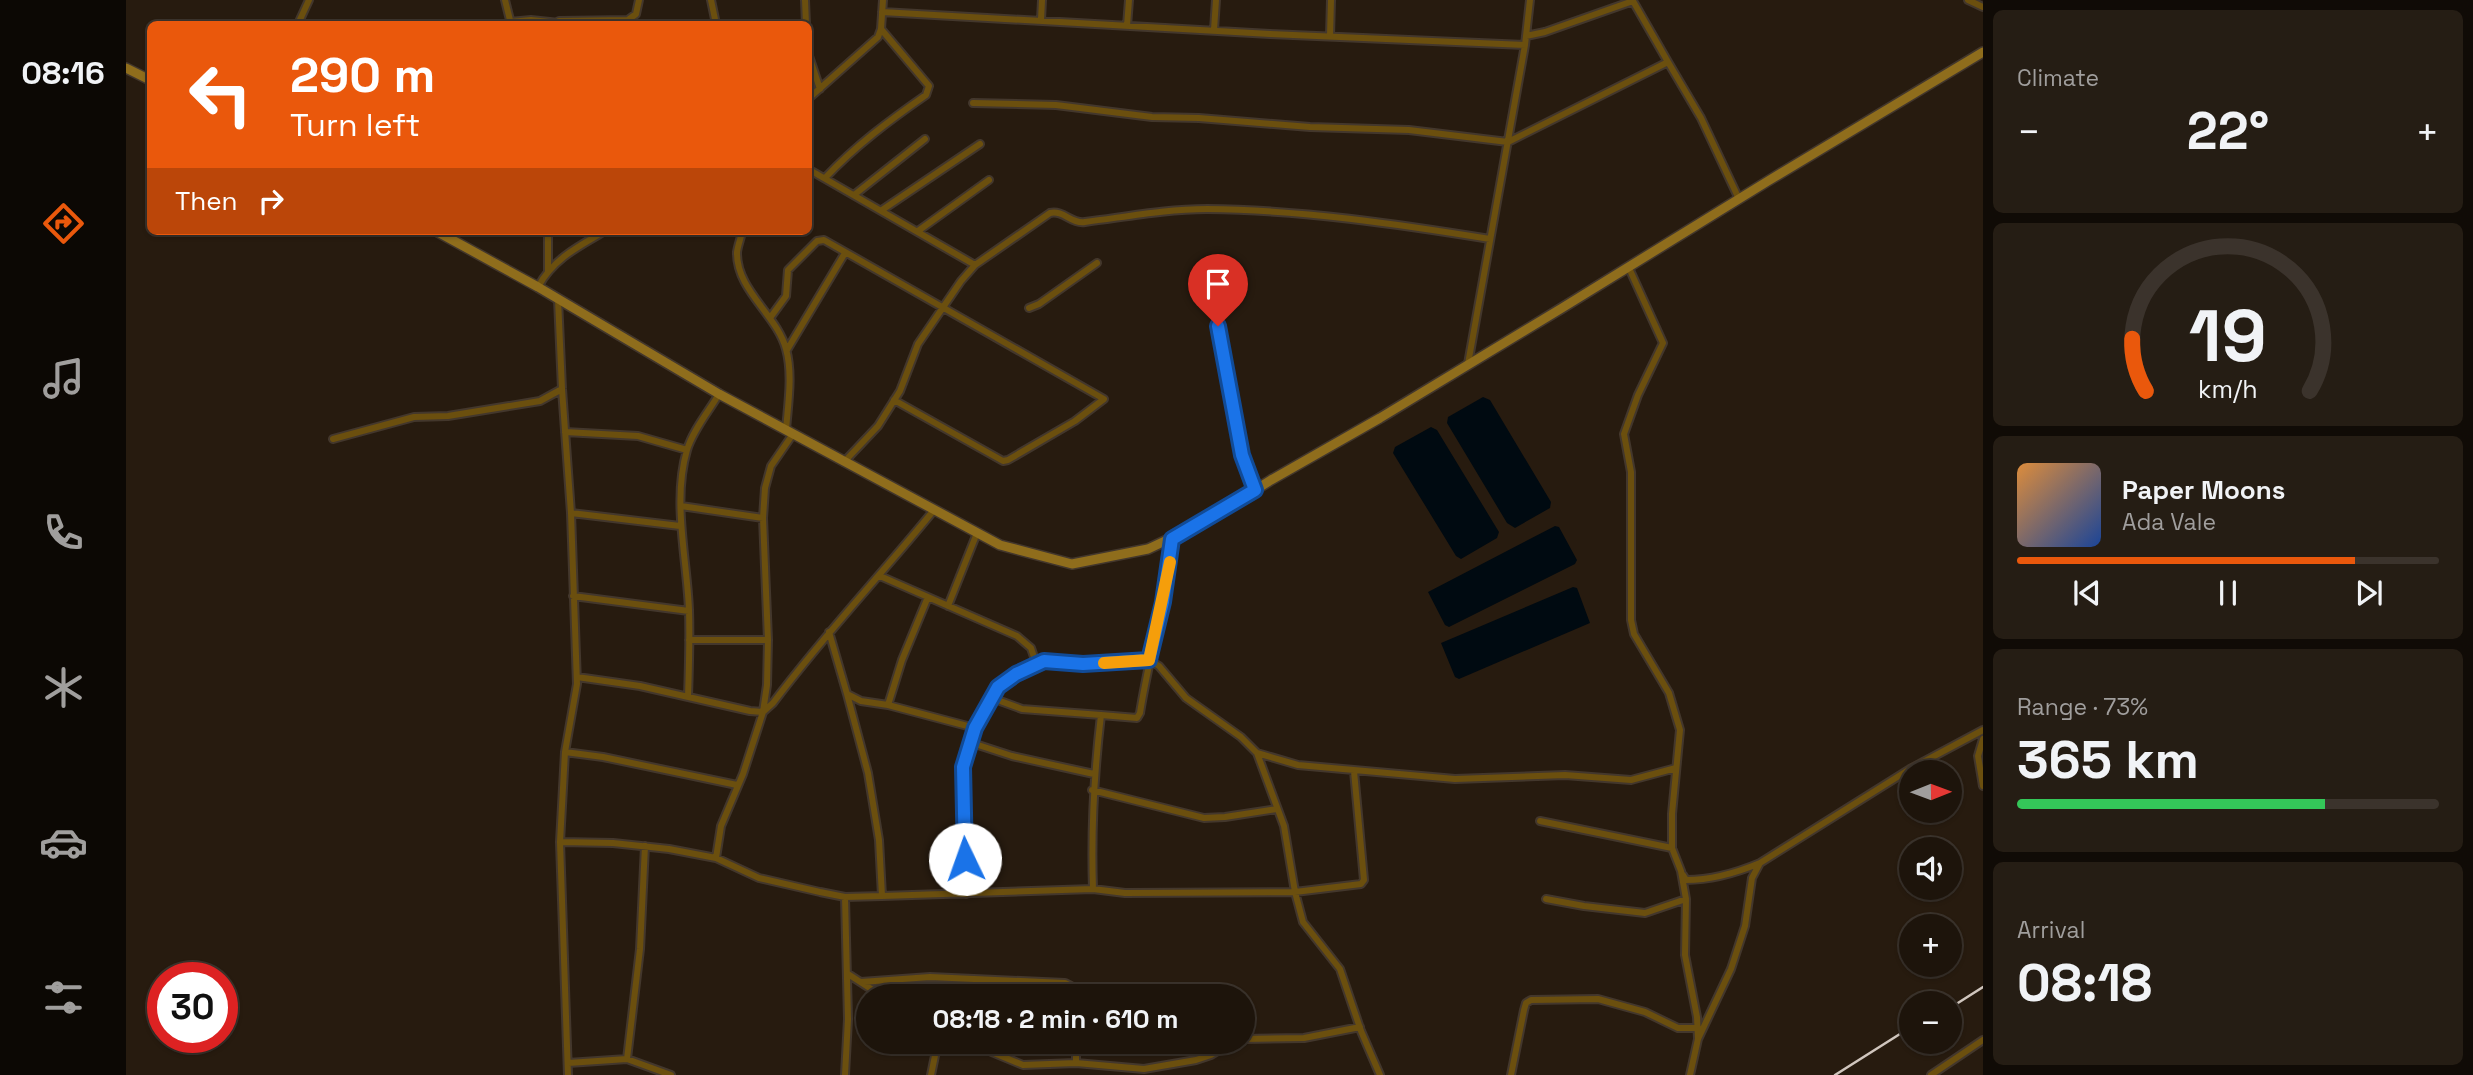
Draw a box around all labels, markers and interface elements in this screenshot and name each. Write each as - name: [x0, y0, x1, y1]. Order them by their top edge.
- text: 290 m: [290, 44, 435, 106]
- icon: left: [175, 49, 266, 140]
- text: 08:16: [21, 53, 105, 93]
- text: Climate: [2017, 63, 2099, 93]
- text: 22°: [2187, 98, 2269, 164]
- text: Turn left: [290, 105, 420, 145]
- text: −: [2017, 108, 2041, 156]
- text: +: [2415, 108, 2439, 156]
- icon: right: [252, 182, 290, 220]
- text: Then: [175, 184, 238, 218]
- icon: directions: [39, 199, 88, 248]
- pin: [1188, 254, 1248, 326]
- icon: arrive: [1199, 265, 1237, 303]
- text: 19: [2189, 289, 2267, 382]
- icon: music: [39, 354, 88, 403]
- text: km/h: [2198, 372, 2258, 404]
- text: Paper Moons: [2122, 473, 2285, 507]
- text: Ada Vale: [2122, 507, 2216, 537]
- icon: phone: [39, 508, 88, 557]
- icon: previous: [2068, 574, 2106, 612]
- icon: pause: [2209, 574, 2247, 612]
- icon: next: [2350, 574, 2388, 612]
- icon: climate: [39, 663, 88, 712]
- text: Range · 73%: [2017, 692, 2148, 722]
- text: 365 km: [2017, 727, 2199, 793]
- north arrow: [1899, 760, 1962, 822]
- map controls: [1899, 760, 1962, 1054]
- icon: car: [39, 818, 88, 867]
- position arrow: [928, 822, 1002, 896]
- button: sound: [1899, 837, 1962, 900]
- button: +: [1899, 914, 1962, 977]
- text: Arrival: [2017, 915, 2085, 945]
- text: 08:18: [2017, 950, 2152, 1016]
- speed limit sign: 30: [147, 962, 238, 1053]
- icon: filters: [39, 973, 88, 1022]
- button: −: [1899, 991, 1962, 1054]
- text: 08:18 · 2 min · 610 m: [933, 1002, 1178, 1036]

